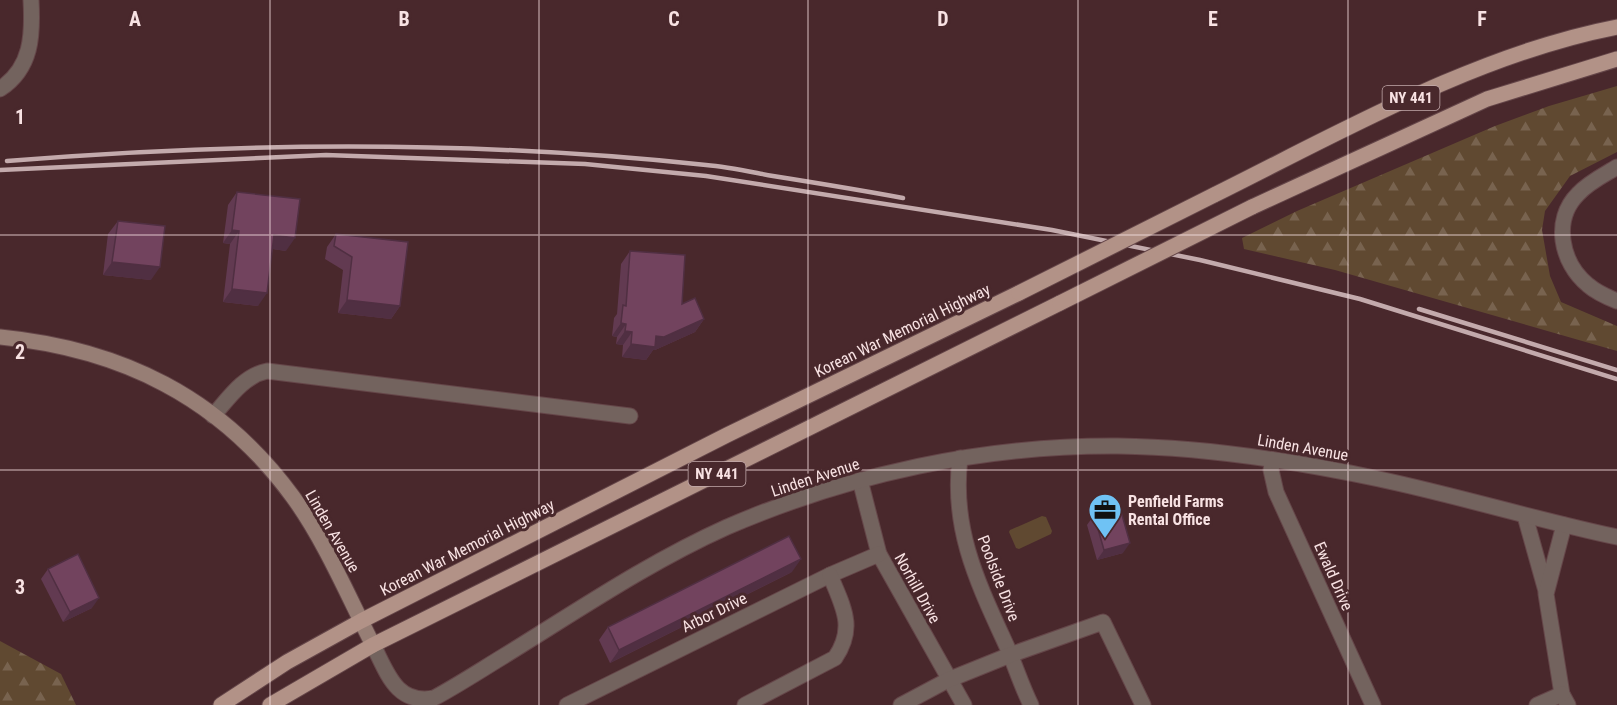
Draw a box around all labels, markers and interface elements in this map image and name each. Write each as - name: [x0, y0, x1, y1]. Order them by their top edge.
- text: A: [129, 7, 141, 31]
- text: B: [398, 7, 410, 31]
- text: C: [668, 7, 680, 31]
- text: D: [937, 7, 949, 31]
- text: E: [1208, 7, 1218, 31]
- text: F: [1477, 7, 1487, 31]
- road number: NY 441: [1382, 86, 1440, 110]
- text: 1: [15, 105, 25, 129]
- street label: Korean War Memorial Highway: [811, 279, 993, 381]
- text: 2: [15, 340, 25, 364]
- street label: Linden Avenue: [1256, 430, 1350, 465]
- street label: Linden Avenue: [768, 454, 862, 501]
- road number: NY 441: [688, 462, 746, 486]
- street label: Linden Avenue: [301, 487, 364, 576]
- office icon: Penfield Farms Rental Office: [1087, 492, 1123, 539]
- place label: Penfield Farms Rental Office: [1128, 492, 1224, 529]
- street label: Korean War Memorial Highway: [377, 495, 558, 600]
- street label: Poolside Drive: [973, 533, 1024, 624]
- street label: Ewald Drive: [1310, 539, 1357, 613]
- street label: Norhill Drive: [891, 550, 945, 627]
- text: 3: [15, 575, 25, 599]
- street label: Arbor Drive: [678, 588, 750, 636]

